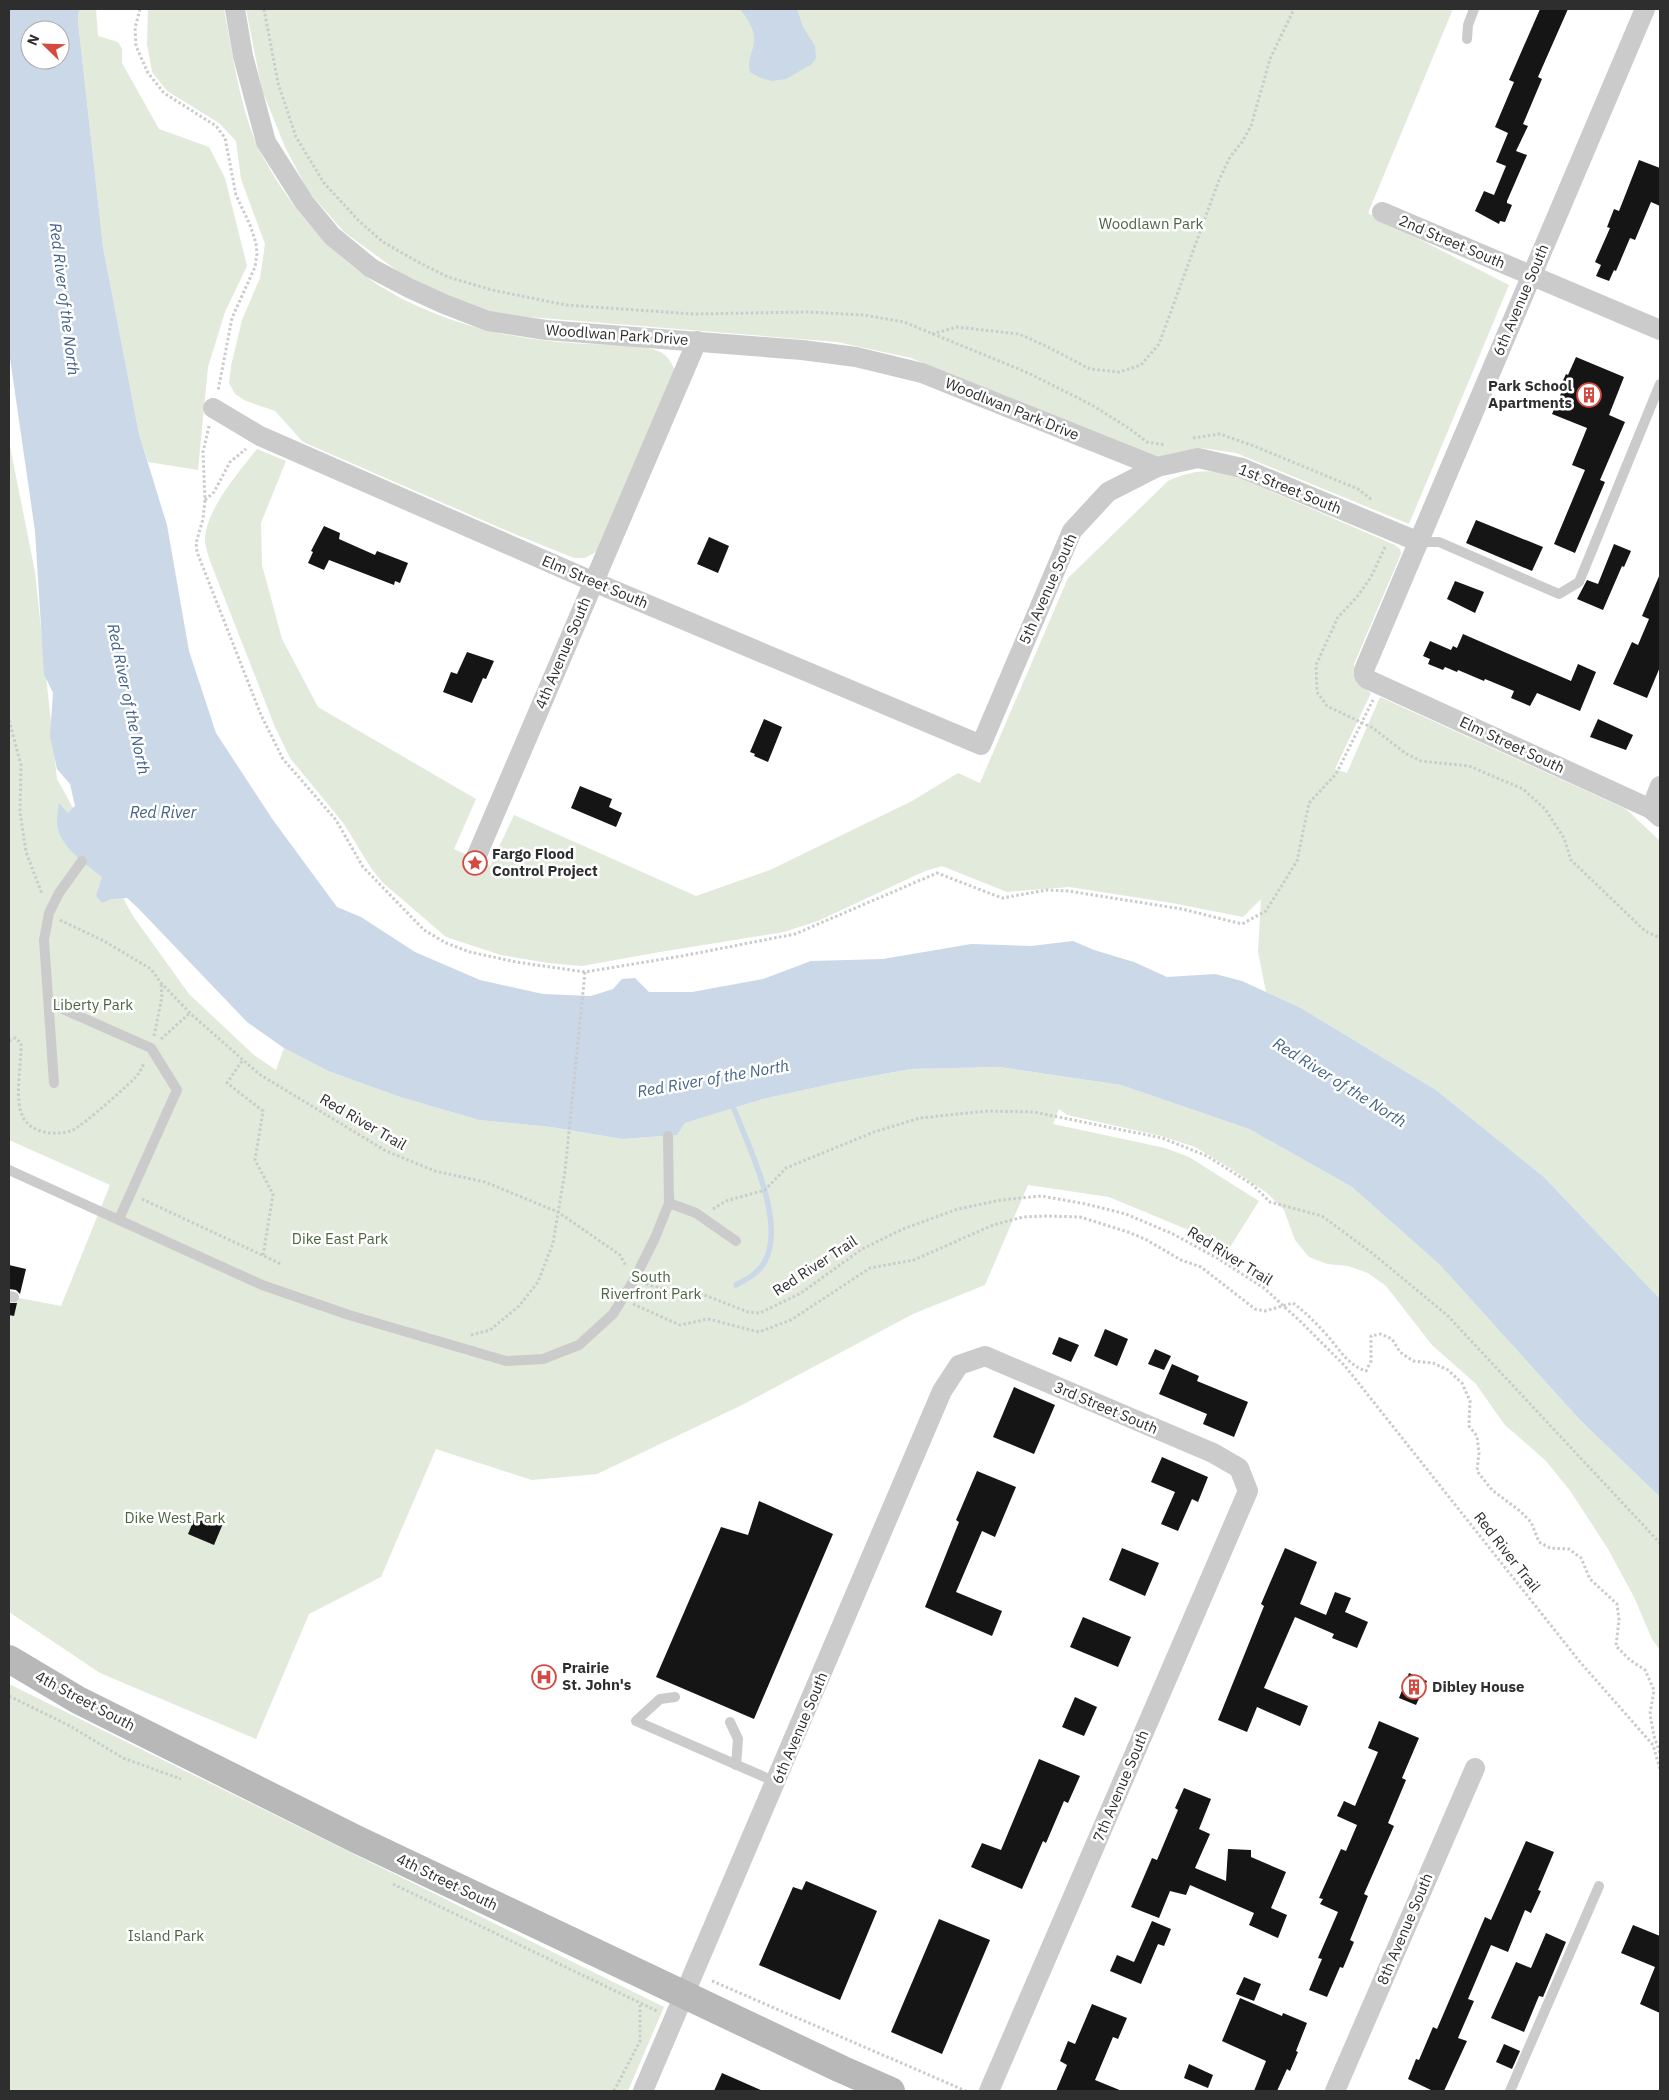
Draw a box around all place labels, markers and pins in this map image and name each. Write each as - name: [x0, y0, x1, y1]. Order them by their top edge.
- place label: Park School Apartments: [1488, 376, 1572, 412]
- building icon: Park School Apartments: [1576, 382, 1602, 408]
- place label: Fargo Flood Control Project: [492, 844, 598, 880]
- place icon: Fargo Flood Control Project: [462, 850, 488, 876]
- place label: Prairie St. John's: [562, 1658, 632, 1694]
- hospital icon: Prairie St. John's: [531, 1664, 557, 1690]
- building icon: Dibley House: [1401, 1674, 1427, 1700]
- place label: Dibley House: [1432, 1677, 1525, 1696]

